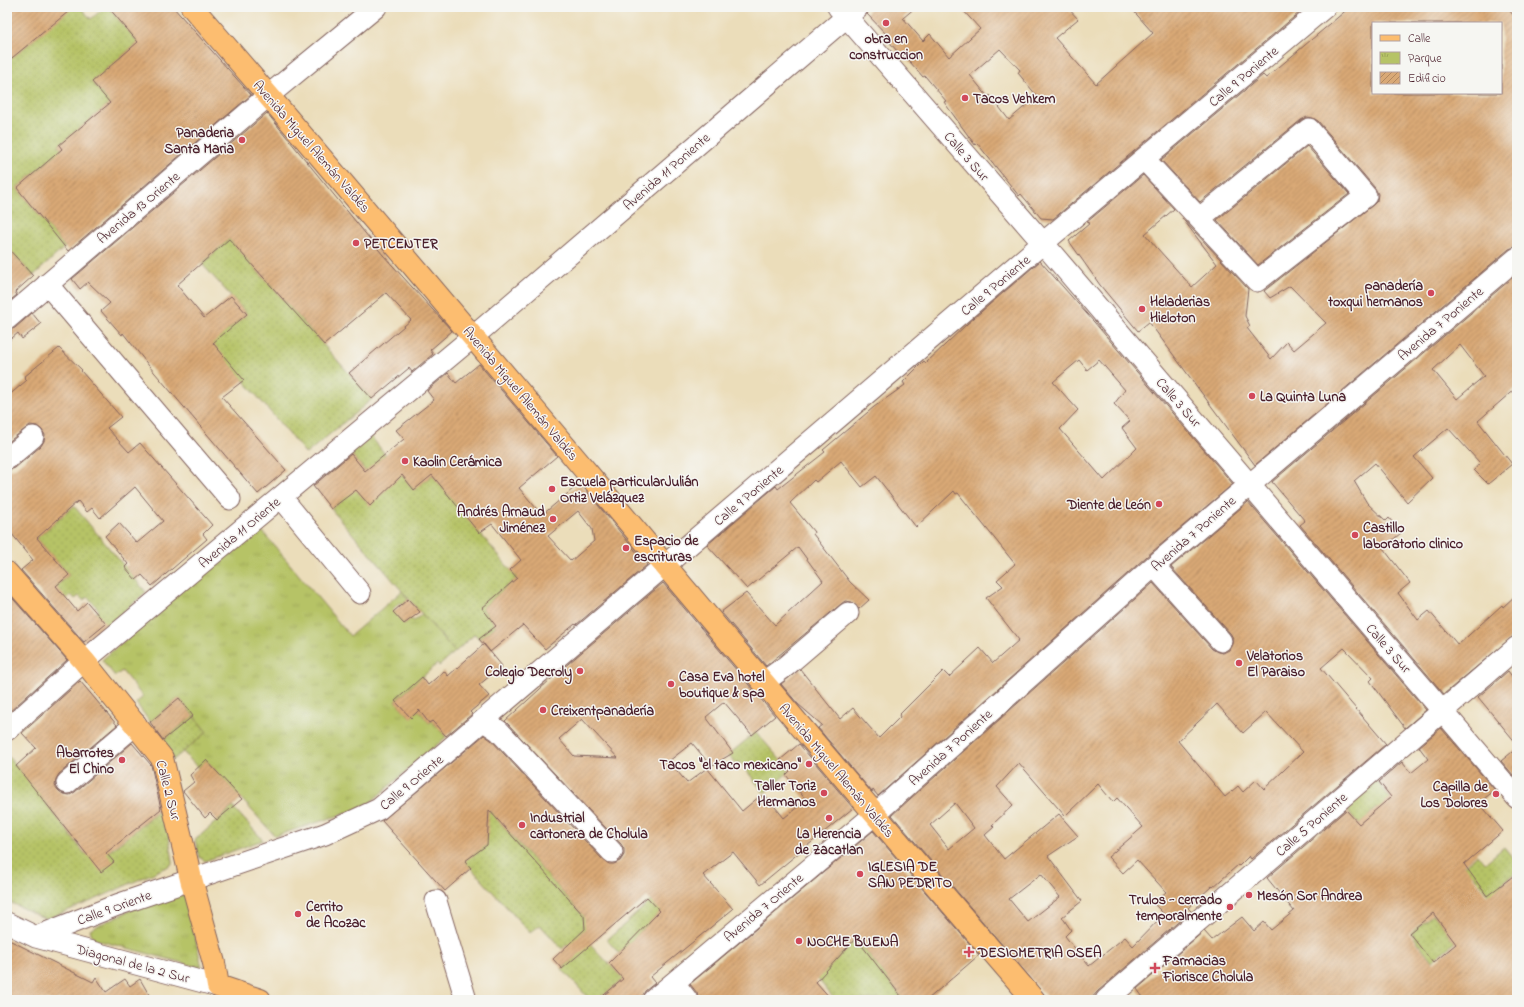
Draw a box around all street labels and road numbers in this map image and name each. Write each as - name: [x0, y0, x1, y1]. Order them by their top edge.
- street label: Calle 9 Poniente: [1204, 41, 1284, 113]
- street label: Avenida Miguel Alemán Valdés: [246, 76, 375, 219]
- street label: Calle 3 Sur: [938, 127, 994, 187]
- street label: Avenida 11 Poniente: [619, 128, 716, 216]
- street label: Avenida 13 Oriente: [93, 167, 186, 249]
- street label: Calle 9 Poniente: [956, 250, 1036, 322]
- street label: Avenida 7 Poniente: [1393, 281, 1489, 366]
- street label: Avenida Miguel Alemán Valdés: [456, 322, 582, 466]
- street label: Calle 3 Sur: [1150, 373, 1206, 433]
- street label: Calle 9 Poniente: [709, 460, 789, 532]
- street label: Avenida 7 Poniente: [1147, 491, 1242, 577]
- street label: Avenida 11 Oriente: [194, 492, 286, 574]
- street label: Calle 3 Sur: [1360, 619, 1416, 679]
- street label: Avenida Miguel Alemán Valdés: [772, 699, 898, 843]
- street label: Avenida 7 Poniente: [904, 704, 998, 792]
- street label: Calle 9 Oriente: [375, 750, 449, 816]
- street label: Calle 2 Sur: [149, 758, 186, 823]
- street label: Calle 5 Poniente: [1271, 787, 1353, 862]
- street label: Avenida 7 Oriente: [719, 868, 809, 948]
- street label: Calle 9 Oriente: [74, 885, 155, 932]
- street label: Diagonal de la 2 Sur: [72, 939, 192, 991]

